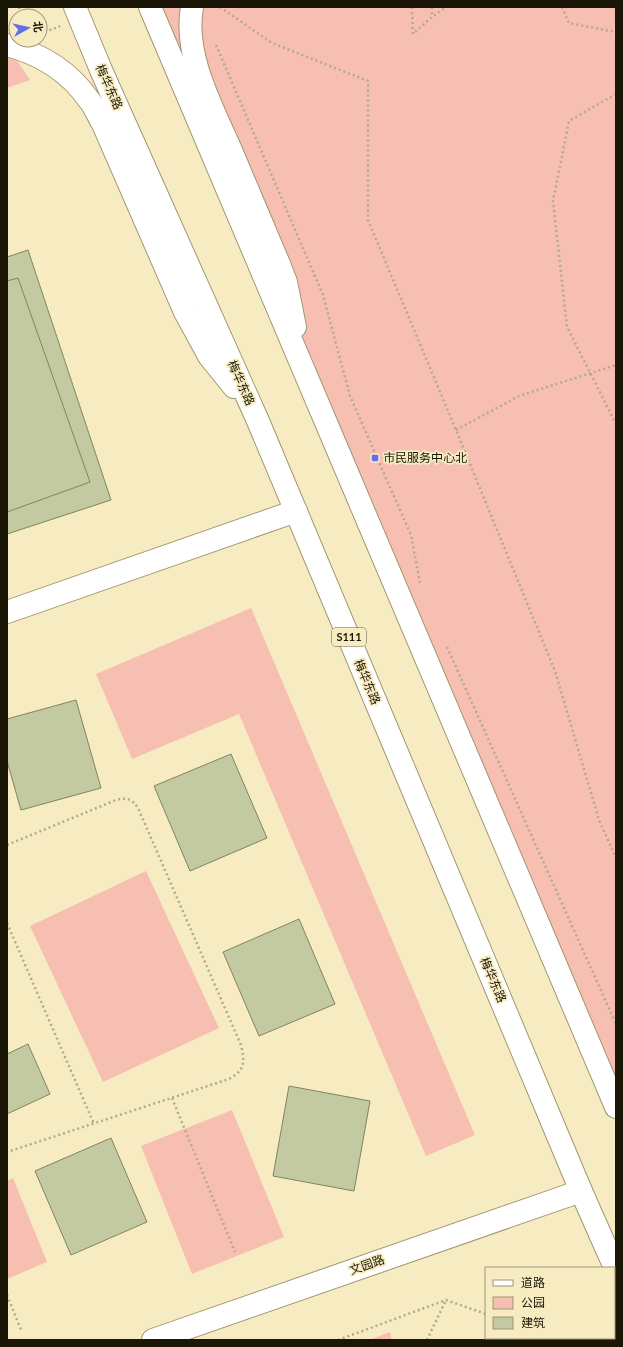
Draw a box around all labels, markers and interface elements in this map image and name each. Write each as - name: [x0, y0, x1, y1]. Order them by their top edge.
- north arrow: [8, 8, 48, 48]
- text: 北: [31, 20, 46, 33]
- street label: 梅华东路: [93, 62, 126, 112]
- street label: 梅华东路: [225, 358, 258, 408]
- place label: 市民服务中心北: [383, 450, 467, 465]
- marker: 市民服务中心北: [370, 453, 380, 463]
- road number: S111: [332, 628, 366, 646]
- street label: 梅华东路: [351, 657, 384, 707]
- street label: 梅华东路: [477, 955, 510, 1005]
- street label: 文园路: [347, 1252, 386, 1277]
- legend: [485, 1267, 615, 1339]
- text: 道路: [521, 1275, 545, 1290]
- text: 公园: [521, 1295, 545, 1310]
- text: 建筑: [521, 1315, 545, 1330]

